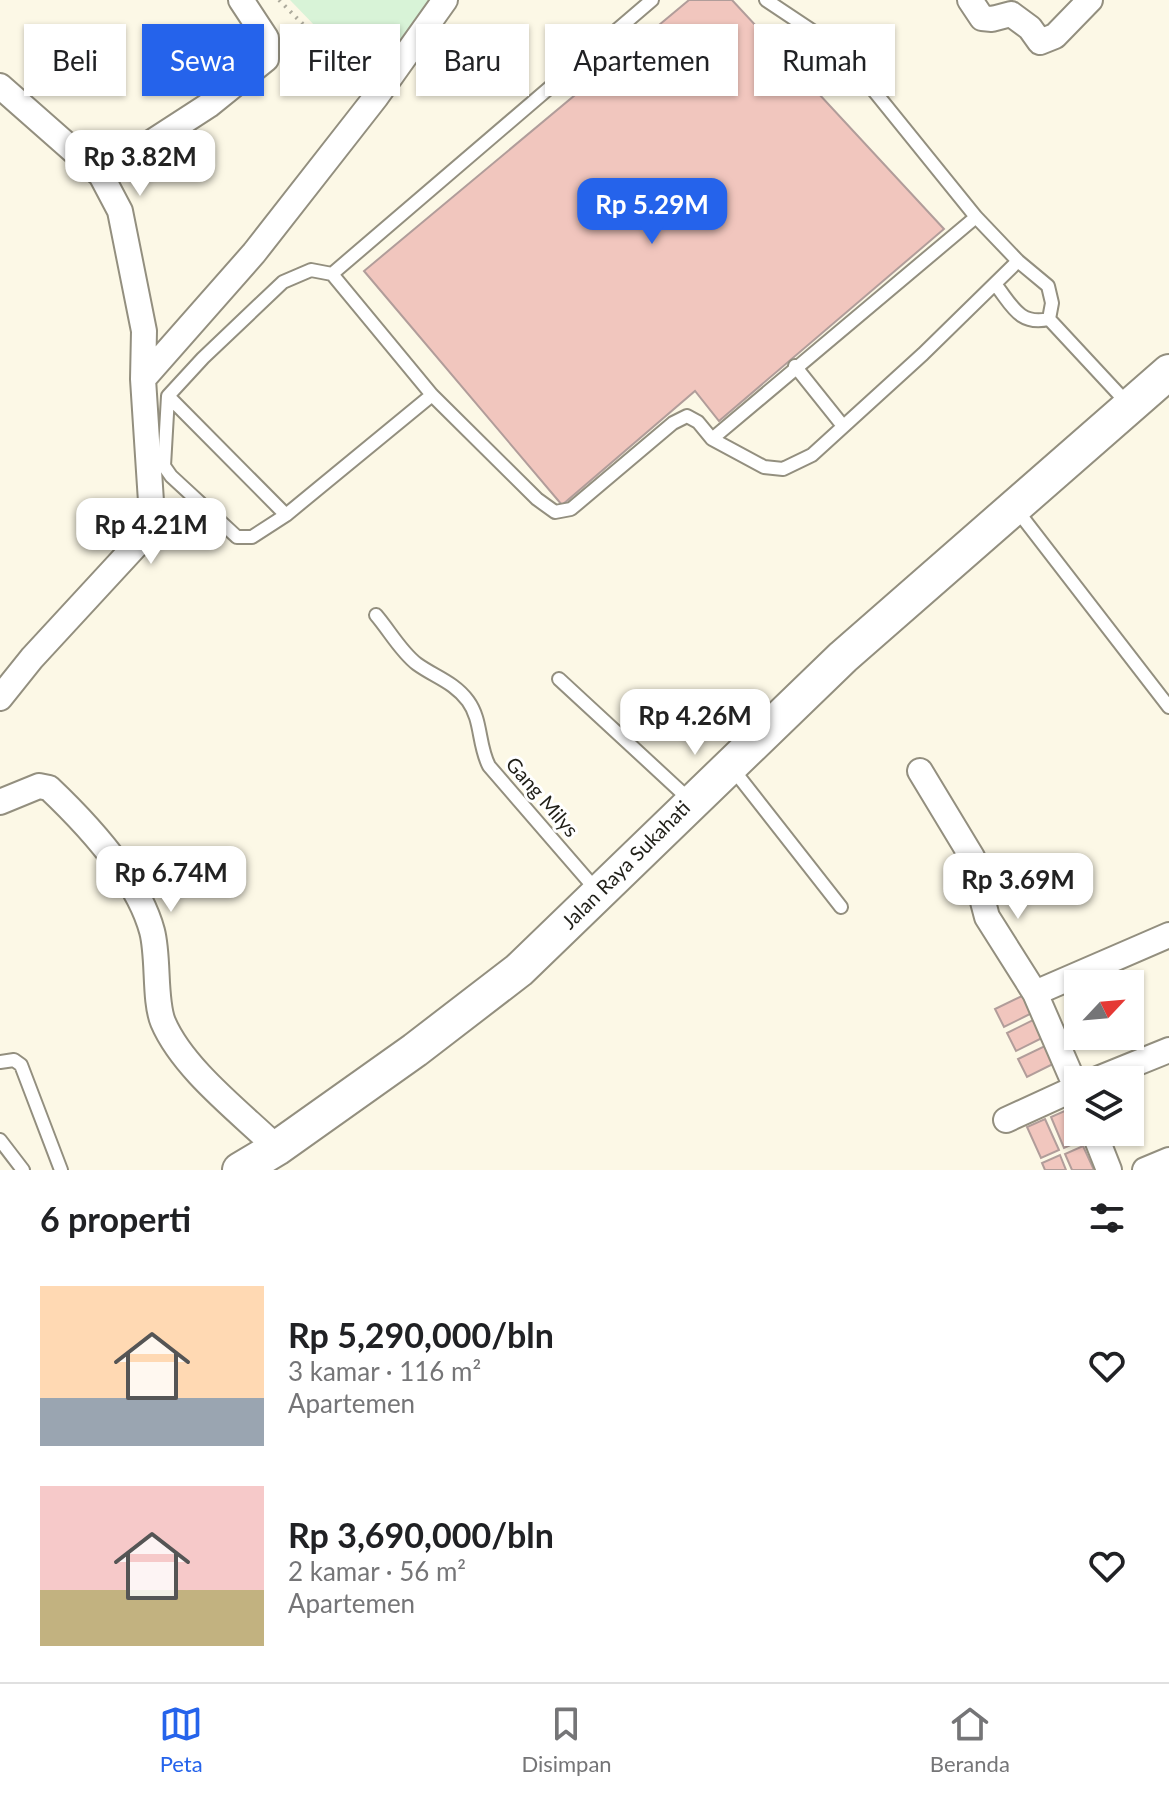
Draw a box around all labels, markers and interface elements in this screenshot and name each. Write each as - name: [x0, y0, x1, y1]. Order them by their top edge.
- chip: Beli: [24, 24, 126, 96]
- chip: Sewa: [142, 24, 264, 96]
- chip: Filter: [280, 24, 400, 96]
- chip: Baru: [416, 24, 529, 96]
- chip: Apartemen: [545, 24, 738, 96]
- chip: Rumah: [754, 24, 895, 96]
- pin: Rp 3.82M: [57, 130, 223, 198]
- text: Rp 3.82M: [83, 140, 197, 172]
- pin: Rp 5.29M: [569, 178, 735, 246]
- text: Rp 5.29M: [595, 188, 709, 220]
- pin: Rp 4.21M: [68, 498, 234, 566]
- text: Rp 4.21M: [94, 508, 208, 540]
- pin: Rp 4.26M: [612, 689, 778, 757]
- text: Rp 4.26M: [638, 699, 752, 731]
- street label: Gang Milys: [502, 752, 584, 841]
- street label: Jalan Raya Sukahati: [556, 795, 694, 933]
- pin: Rp 6.74M: [88, 846, 254, 914]
- pin: Rp 3.69M: [935, 853, 1101, 921]
- text: Rp 6.74M: [114, 856, 228, 888]
- text: Rp 3.69M: [961, 863, 1075, 895]
- north arrow: [1064, 970, 1144, 1050]
- map controls: [1064, 970, 1144, 1146]
- button: layers: [1064, 1066, 1144, 1146]
- icon: filters: [1085, 1196, 1129, 1240]
- text: 6 properti: [40, 1198, 191, 1239]
- text: Rp 5,290,000/bln: [288, 1314, 554, 1355]
- icon: home: [104, 1318, 200, 1414]
- icon: heart: [1085, 1344, 1129, 1388]
- text: 3 kamar · 116 m²: [288, 1355, 481, 1387]
- text: Apartemen: [288, 1387, 415, 1419]
- text: Rp 3,690,000/bln: [288, 1514, 554, 1555]
- icon: home: [104, 1518, 200, 1614]
- icon: heart: [1085, 1544, 1129, 1588]
- text: 2 kamar · 56 m²: [288, 1555, 466, 1587]
- text: Apartemen: [288, 1587, 415, 1619]
- tab: Peta: [159, 1702, 203, 1777]
- tab: Disimpan: [521, 1702, 612, 1777]
- tab: Beranda: [930, 1702, 1010, 1777]

